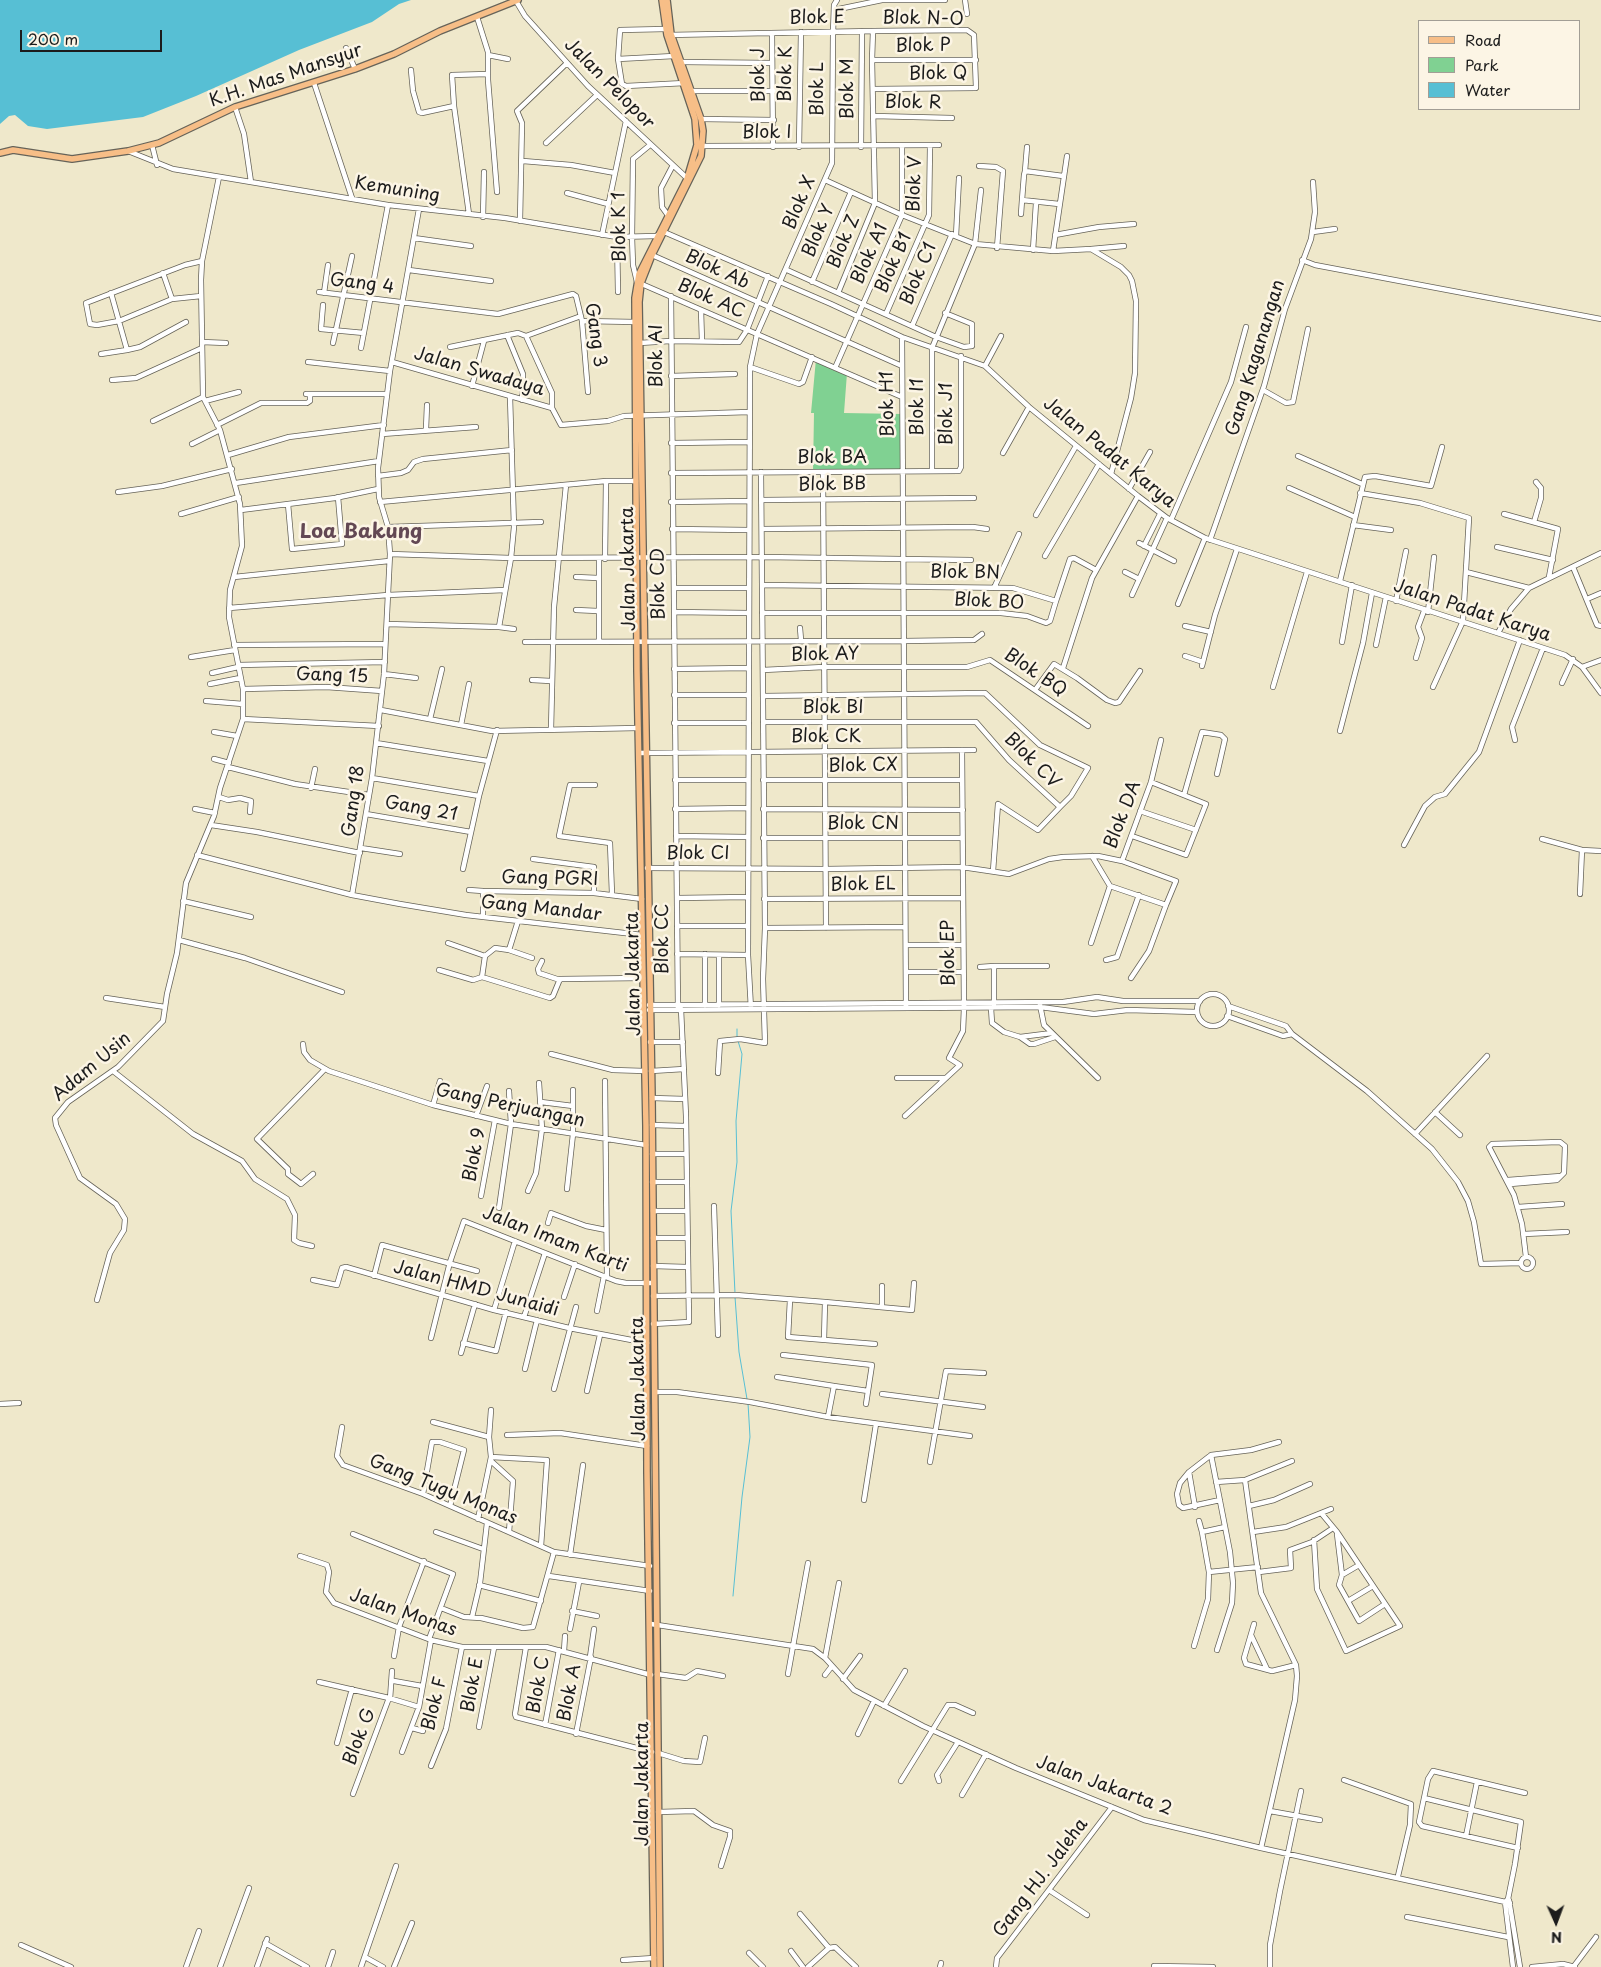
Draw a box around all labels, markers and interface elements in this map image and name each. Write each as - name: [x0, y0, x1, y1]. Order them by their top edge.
- street label: Blok E: [789, 7, 845, 29]
- street label: Blok N-O: [882, 7, 964, 31]
- scale bar: [22, 20, 165, 52]
- legend: [1418, 20, 1581, 110]
- text: 200 m: [28, 27, 78, 50]
- text: Road: [1465, 28, 1501, 51]
- street label: Jalan Pelopor: [559, 34, 659, 134]
- street label: Blok P: [895, 35, 951, 57]
- street label: K.H. Mas Mansyur: [207, 40, 365, 112]
- street label: Blok K: [775, 46, 797, 102]
- street label: Blok J: [748, 47, 770, 103]
- text: Park: [1465, 53, 1499, 76]
- street label: Blok M: [837, 58, 859, 120]
- street label: Blok L: [807, 62, 829, 116]
- street label: Blok Q: [908, 63, 968, 85]
- text: Water: [1465, 78, 1510, 101]
- street label: Blok R: [884, 92, 942, 114]
- street label: Blok I: [742, 122, 792, 144]
- street label: Blok V: [903, 155, 927, 213]
- street label: Kemuning: [353, 173, 441, 207]
- street label: Blok X: [779, 173, 821, 233]
- street label: Blok K 1: [609, 192, 631, 262]
- street label: Blok Y: [798, 201, 840, 261]
- street label: Blok Z: [823, 212, 865, 272]
- street label: Blok A1: [847, 220, 893, 288]
- street label: Blok B1: [871, 229, 917, 297]
- street label: Blok C1: [896, 239, 942, 309]
- street label: Blok Ab: [681, 246, 753, 294]
- street label: Gang 4: [329, 269, 395, 299]
- street label: Blok AC: [674, 275, 748, 323]
- street label: Gang Kaganangan: [1222, 277, 1290, 439]
- street label: Gang 3: [580, 301, 610, 369]
- street label: Blok AI: [646, 324, 668, 388]
- street label: Jalan Swadaya: [411, 343, 547, 401]
- street label: Blok H1: [877, 371, 899, 437]
- street label: Blok I1: [907, 378, 929, 436]
- street label: Blok J1: [936, 382, 958, 446]
- street label: Jalan Padat Karya: [1038, 393, 1180, 513]
- street label: Blok BA: [797, 447, 867, 469]
- street label: Blok BB: [798, 474, 866, 496]
- street label: Jalan Jakarta: [617, 507, 641, 631]
- district label: Loa Bakung: [300, 520, 422, 544]
- street label: Blok CD: [648, 548, 670, 620]
- street label: Blok BN: [930, 562, 1000, 584]
- street label: Jalan Padat Karya: [1391, 575, 1553, 647]
- street label: Blok BO: [953, 589, 1025, 615]
- street label: Blok AY: [791, 644, 859, 666]
- street label: Blok BQ: [1000, 644, 1070, 702]
- street label: Gang 15: [295, 664, 369, 688]
- street label: Blok BI: [802, 697, 864, 719]
- street label: Blok CK: [791, 726, 861, 748]
- street label: Blok CV: [999, 728, 1065, 794]
- street label: Blok CX: [828, 755, 898, 777]
- street label: Gang 18: [338, 764, 370, 838]
- street label: Blok DA: [1100, 778, 1146, 852]
- street label: Gang 21: [383, 792, 459, 826]
- street label: Blok CN: [827, 813, 899, 835]
- street label: Blok CI: [666, 843, 730, 865]
- street label: Gang PGRI: [501, 867, 599, 891]
- street label: Blok EL: [830, 874, 896, 896]
- street label: Gang Mandar: [480, 892, 602, 926]
- street label: Blok CC: [652, 903, 674, 975]
- street label: Jalan Jakarta: [622, 912, 646, 1036]
- street label: Blok EP: [938, 920, 960, 986]
- street label: Adam Usin: [48, 1028, 136, 1106]
- street label: Gang Perjuangan: [433, 1080, 587, 1132]
- street label: Blok 9: [459, 1126, 491, 1184]
- street label: Jalan Imam Karti: [479, 1202, 631, 1278]
- street label: Jalan HMD Junaidi: [391, 1257, 561, 1321]
- street label: Jalan Jakarta: [627, 1317, 651, 1441]
- street label: Gang Tugu Monas: [366, 1450, 520, 1530]
- street label: Jalan Monas: [347, 1585, 459, 1641]
- street label: Blok C: [523, 1655, 555, 1715]
- street label: Blok E: [458, 1656, 488, 1714]
- street label: Blok A: [554, 1662, 586, 1724]
- street label: Blok F: [418, 1675, 452, 1733]
- street label: Blok G: [339, 1705, 381, 1769]
- street label: Jalan Jakarta: [632, 1722, 654, 1846]
- street label: Jalan Jakarta 2: [1033, 1751, 1175, 1821]
- street label: Gang HJ. Jaleha: [989, 1814, 1093, 1942]
- north arrow: [1531, 1897, 1581, 1947]
- text: N: [1551, 1927, 1562, 1948]

